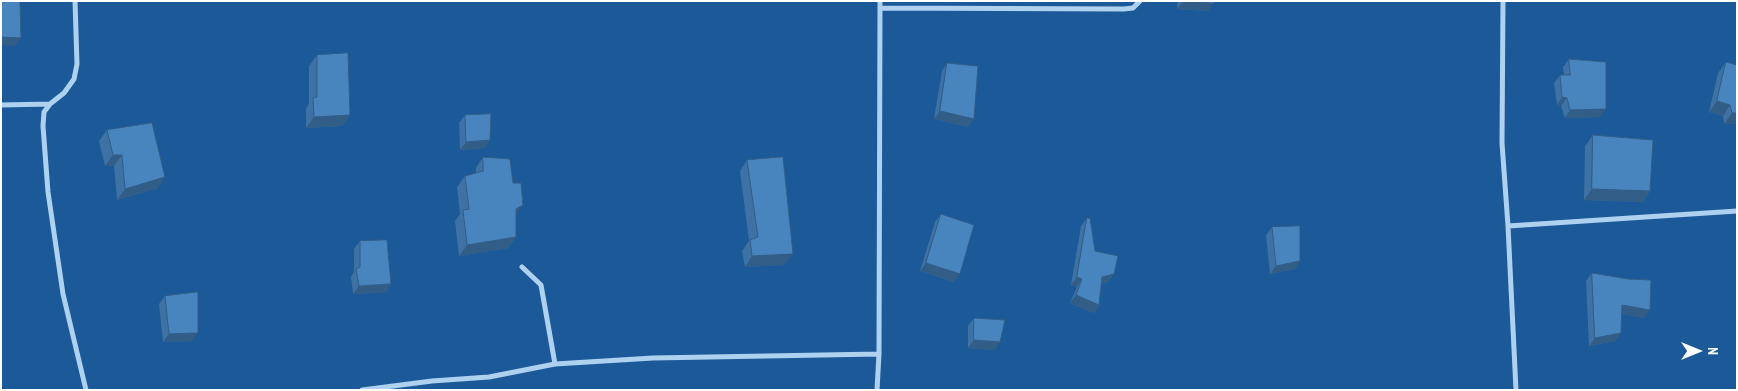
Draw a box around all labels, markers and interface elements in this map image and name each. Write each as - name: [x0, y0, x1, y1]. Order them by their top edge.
- north arrow: [1673, 326, 1723, 376]
- text: N: [1704, 347, 1722, 355]

